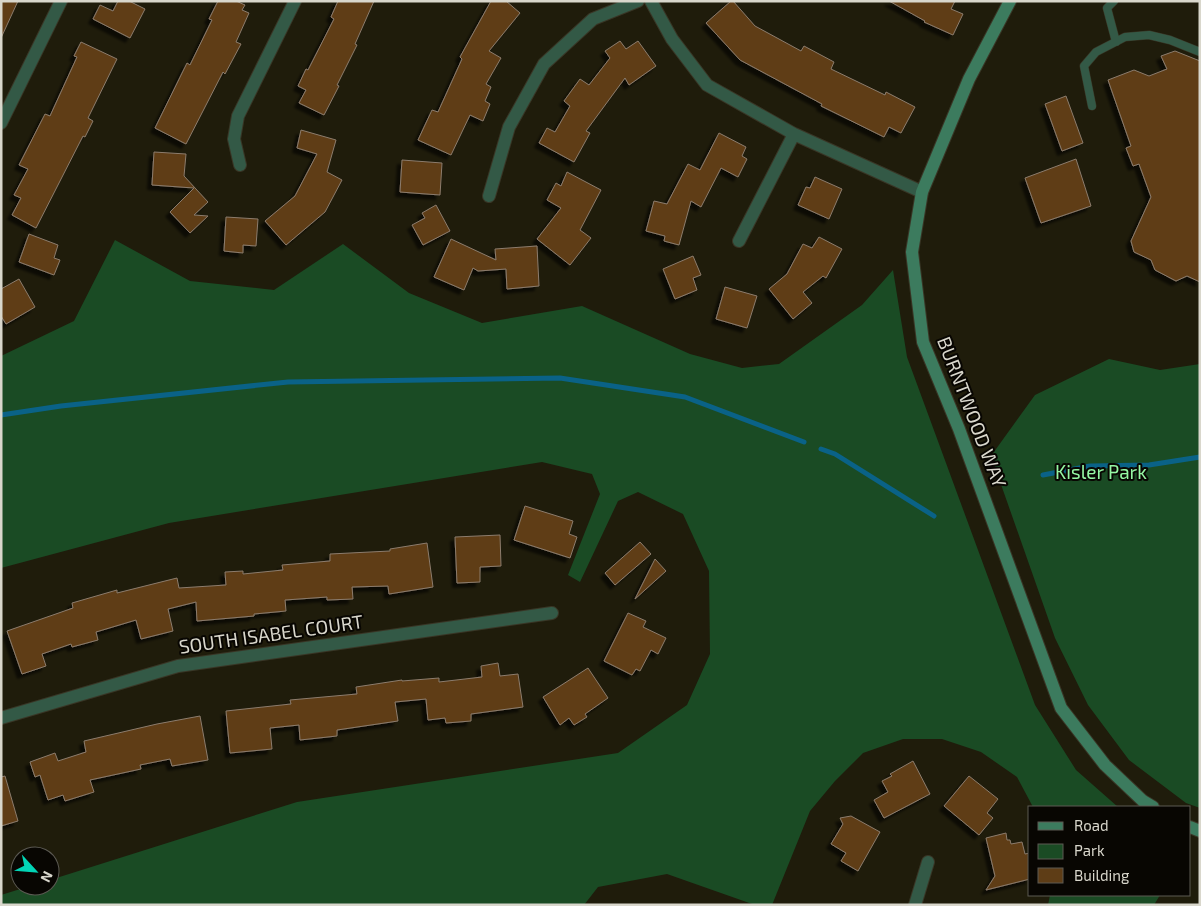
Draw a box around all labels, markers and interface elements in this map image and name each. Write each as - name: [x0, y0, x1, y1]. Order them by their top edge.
- street label: BURNTWOOD WAY: [933, 333, 1012, 491]
- park label: Kisler Park: [1055, 460, 1147, 483]
- street label: SOUTH ISABEL COURT: [177, 609, 365, 658]
- legend: [1028, 806, 1191, 896]
- text: Road: [1074, 816, 1109, 834]
- text: Park: [1074, 841, 1105, 859]
- north arrow: [10, 846, 60, 896]
- text: Building: [1074, 866, 1130, 884]
- text: N: [37, 869, 57, 885]

